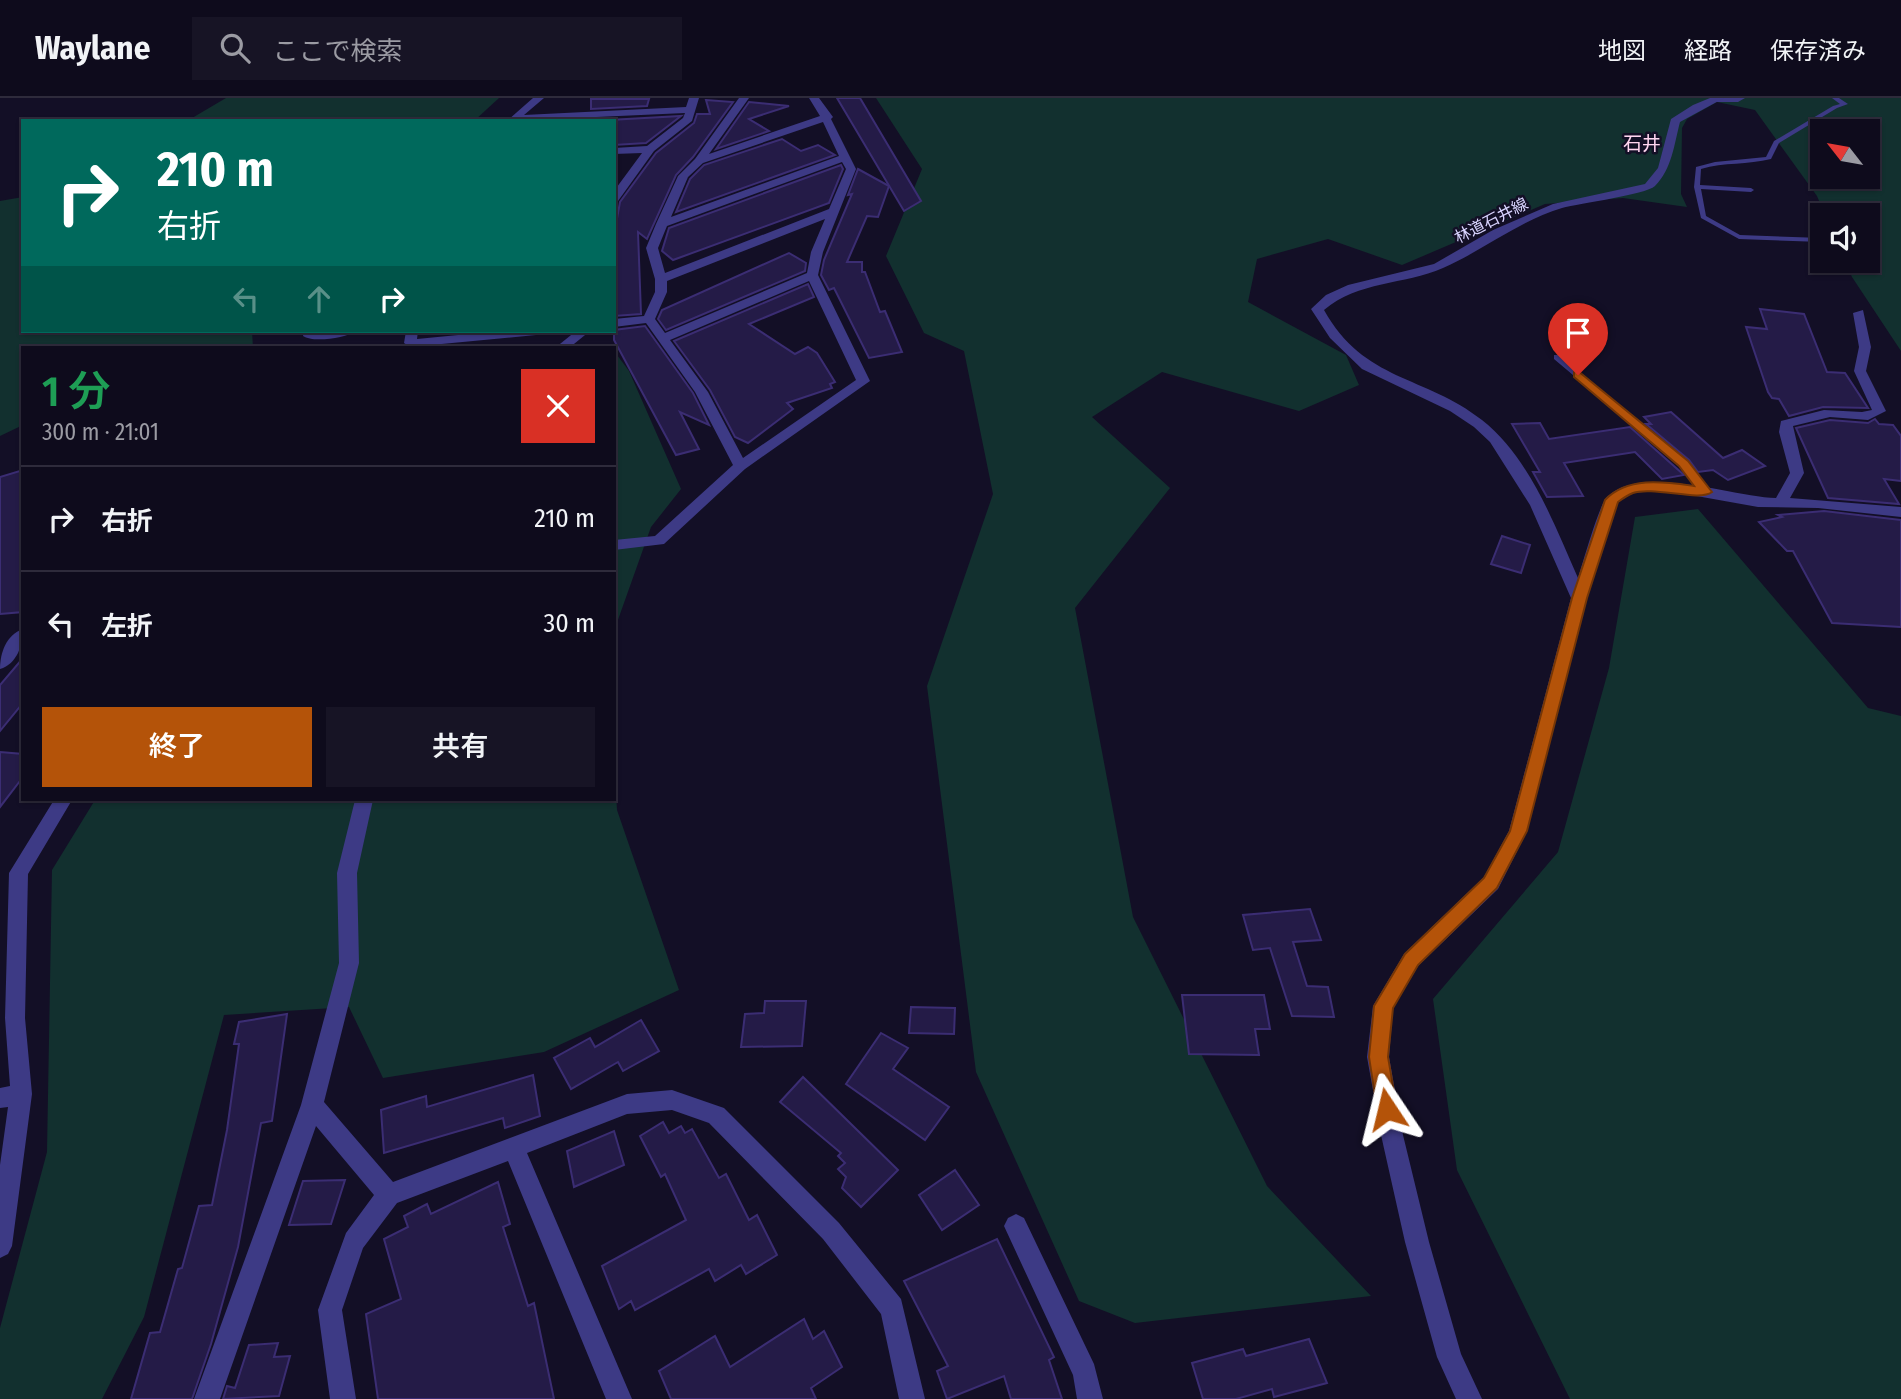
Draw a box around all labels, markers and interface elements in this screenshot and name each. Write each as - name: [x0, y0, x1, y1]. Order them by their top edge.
- search box: [192, 17, 682, 80]
- text: Waylane: [35, 28, 150, 68]
- icon: search: [216, 29, 254, 67]
- text: ここで検索: [272, 36, 402, 67]
- text: 地図: [1598, 37, 1646, 65]
- text: 経路: [1684, 37, 1732, 65]
- text: 保存済み: [1770, 37, 1866, 65]
- north arrow: [1810, 119, 1880, 189]
- map controls: [1810, 119, 1880, 273]
- district label: 石井: [1623, 132, 1661, 155]
- text: 210 m: [157, 140, 274, 199]
- icon: right: [42, 147, 133, 238]
- street label: 林道石井線: [1451, 194, 1531, 247]
- button: sound: [1810, 203, 1880, 273]
- text: 右折: [157, 207, 221, 245]
- icon: left: [227, 280, 265, 318]
- icon: ahead: [300, 280, 338, 318]
- icon: right: [373, 280, 411, 318]
- pin: [1548, 303, 1608, 375]
- icon: arrive: [1559, 314, 1597, 352]
- text: 1 分: [42, 367, 111, 417]
- button: close: [521, 369, 595, 443]
- text: 300 m · 21:01: [42, 418, 159, 446]
- icon: right: [42, 500, 80, 538]
- text: 210 m: [534, 503, 595, 534]
- text: 右折: [101, 506, 153, 537]
- icon: left: [42, 605, 80, 643]
- text: 30 m: [544, 608, 595, 639]
- text: 左折: [101, 611, 153, 642]
- button: 終了: [42, 707, 312, 787]
- button: 共有: [326, 707, 595, 787]
- position arrow: [1350, 1072, 1424, 1146]

